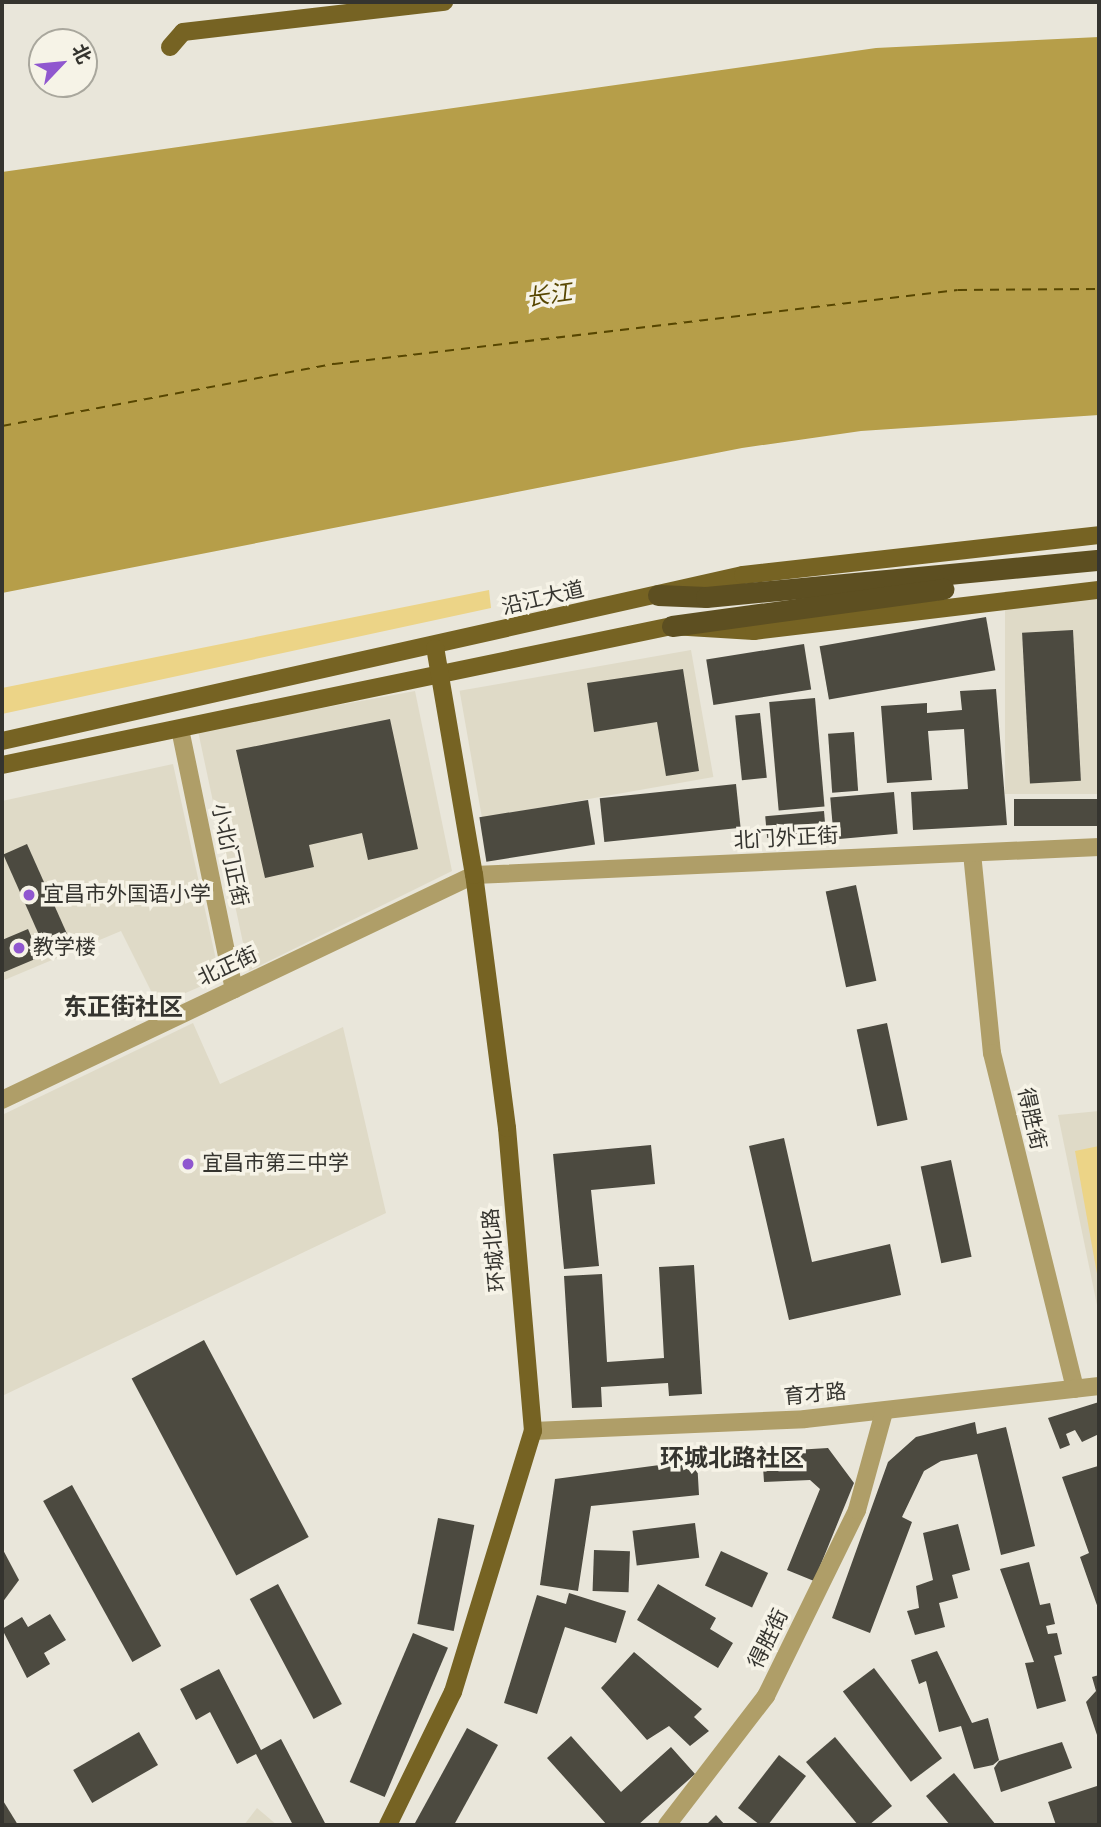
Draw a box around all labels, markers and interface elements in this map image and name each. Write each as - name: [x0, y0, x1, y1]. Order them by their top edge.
- north arrow: [28, 28, 98, 98]
- text: 北: [66, 41, 95, 68]
- water label: 长江: [524, 279, 574, 313]
- street label: 沿江大道: [499, 577, 587, 621]
- street label: 小北门正街: [206, 801, 252, 909]
- street label: 北门外正街: [733, 824, 839, 854]
- place label: 宜昌市外国语小学: [43, 882, 211, 908]
- marker: 宜昌市外国语小学: [21, 887, 37, 903]
- place label: 教学楼: [33, 935, 96, 961]
- marker: 教学楼: [11, 940, 27, 956]
- street label: 北正街: [194, 942, 262, 992]
- district label: 东正街社区: [63, 994, 183, 1022]
- street label: 得胜街: [1012, 1085, 1050, 1153]
- place label: 宜昌市第三中学: [202, 1151, 349, 1177]
- marker: 宜昌市第三中学: [180, 1156, 196, 1172]
- street label: 环城北路: [479, 1207, 511, 1293]
- street label: 育才路: [783, 1380, 847, 1410]
- district label: 环城北路社区: [660, 1445, 804, 1473]
- street label: 得胜街: [744, 1605, 794, 1673]

